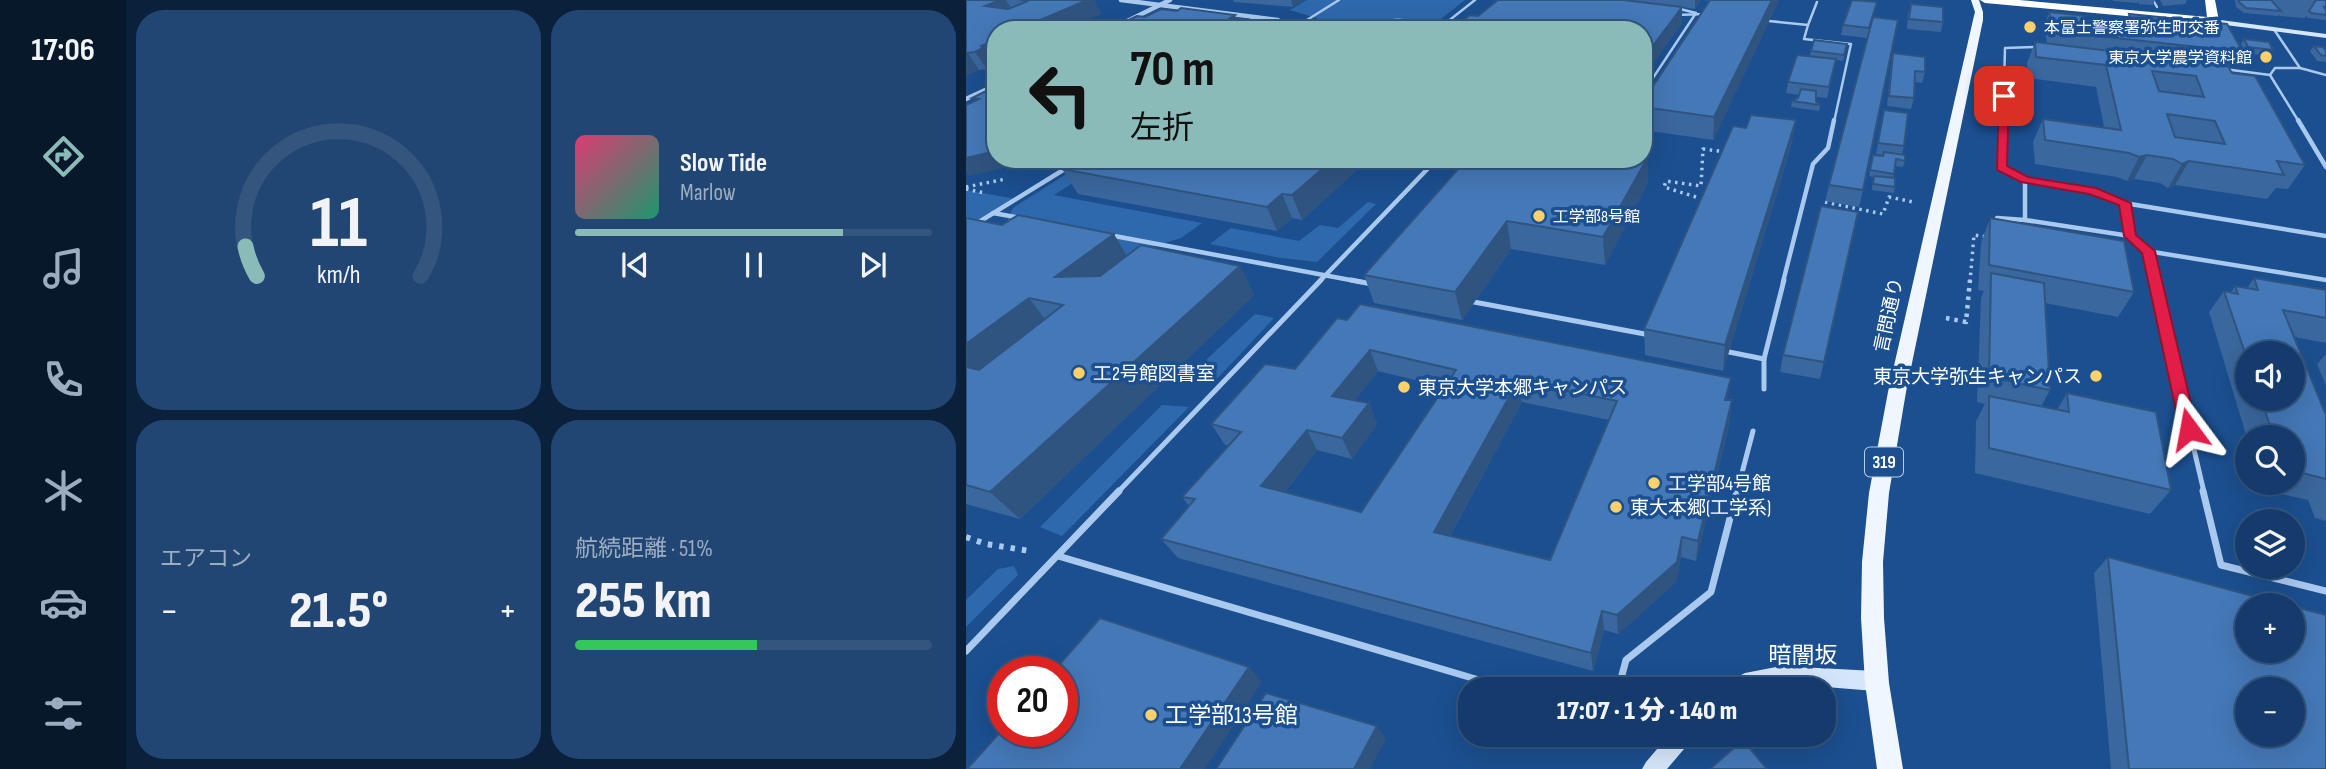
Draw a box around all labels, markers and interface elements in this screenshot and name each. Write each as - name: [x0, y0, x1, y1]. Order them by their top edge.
- marker: 本富士警察署弥生町交番: [2022, 19, 2038, 35]
- place label: 本富士警察署弥生町交番: [2044, 19, 2220, 38]
- text: 17:06: [31, 31, 95, 70]
- text: 70 m: [1130, 41, 1215, 100]
- icon: left: [1015, 49, 1106, 140]
- place label: 東京大学農学資料館: [2108, 49, 2252, 68]
- marker: 東京大学農学資料館: [2258, 49, 2274, 65]
- pin: [1974, 66, 2034, 126]
- icon: arrive: [1985, 77, 2023, 115]
- text: 左折: [1130, 109, 1194, 148]
- icon: directions: [39, 132, 88, 181]
- text: Slow Tide: [680, 148, 767, 179]
- text: Marlow: [680, 179, 736, 207]
- text: 11: [310, 180, 367, 268]
- marker: 工学部8号館: [1531, 208, 1547, 224]
- place label: 工学部8号館: [1553, 208, 1640, 227]
- icon: music: [39, 244, 88, 293]
- icon: previous: [616, 246, 654, 284]
- icon: pause: [735, 246, 773, 284]
- icon: next: [854, 246, 892, 284]
- text: km/h: [317, 260, 360, 291]
- street label: 言問通り: [1870, 276, 1909, 355]
- map controls: [2235, 341, 2305, 747]
- button: sound: [2235, 341, 2305, 411]
- icon: phone: [39, 355, 88, 404]
- place label: 工2号館図書室: [1093, 363, 1215, 386]
- marker: 工2号館図書室: [1071, 365, 1087, 381]
- place label: 東京大学弥生キャンパス: [1873, 366, 2082, 389]
- marker: 東京大学弥生キャンパス: [2088, 368, 2104, 384]
- place label: 東京大学本郷キャンパス: [1418, 377, 1627, 400]
- marker: 東京大学本郷キャンパス: [1396, 379, 1412, 395]
- position arrow: [2152, 392, 2226, 466]
- button: search: [2235, 425, 2305, 495]
- road number: 319: [1865, 448, 1903, 476]
- icon: climate: [39, 466, 88, 515]
- place label: 工学部4号館: [1668, 473, 1771, 496]
- marker: 工学部4号館: [1646, 475, 1662, 491]
- place label: 東大本郷(工学系): [1630, 497, 1771, 520]
- marker: 東大本郷(工学系): [1608, 499, 1624, 515]
- button: layers: [2235, 509, 2305, 579]
- text: 航続距離 · 51%: [575, 535, 713, 563]
- text: エアコン: [160, 545, 252, 573]
- text: 255 km: [575, 570, 712, 633]
- icon: car: [39, 578, 88, 627]
- text: 21.5°: [289, 580, 388, 643]
- text: −: [160, 589, 179, 634]
- text: +: [498, 589, 517, 634]
- button: +: [2235, 593, 2305, 663]
- street label: 暗闇坂: [1769, 642, 1838, 670]
- speed limit sign: 20: [987, 656, 1078, 747]
- button: −: [2235, 677, 2305, 747]
- icon: filters: [39, 689, 88, 738]
- text: 17:07 · 1 分 · 140 m: [1557, 696, 1737, 727]
- place label: 工学部13号館: [1165, 702, 1298, 730]
- marker: 工学部13号館: [1143, 707, 1159, 723]

